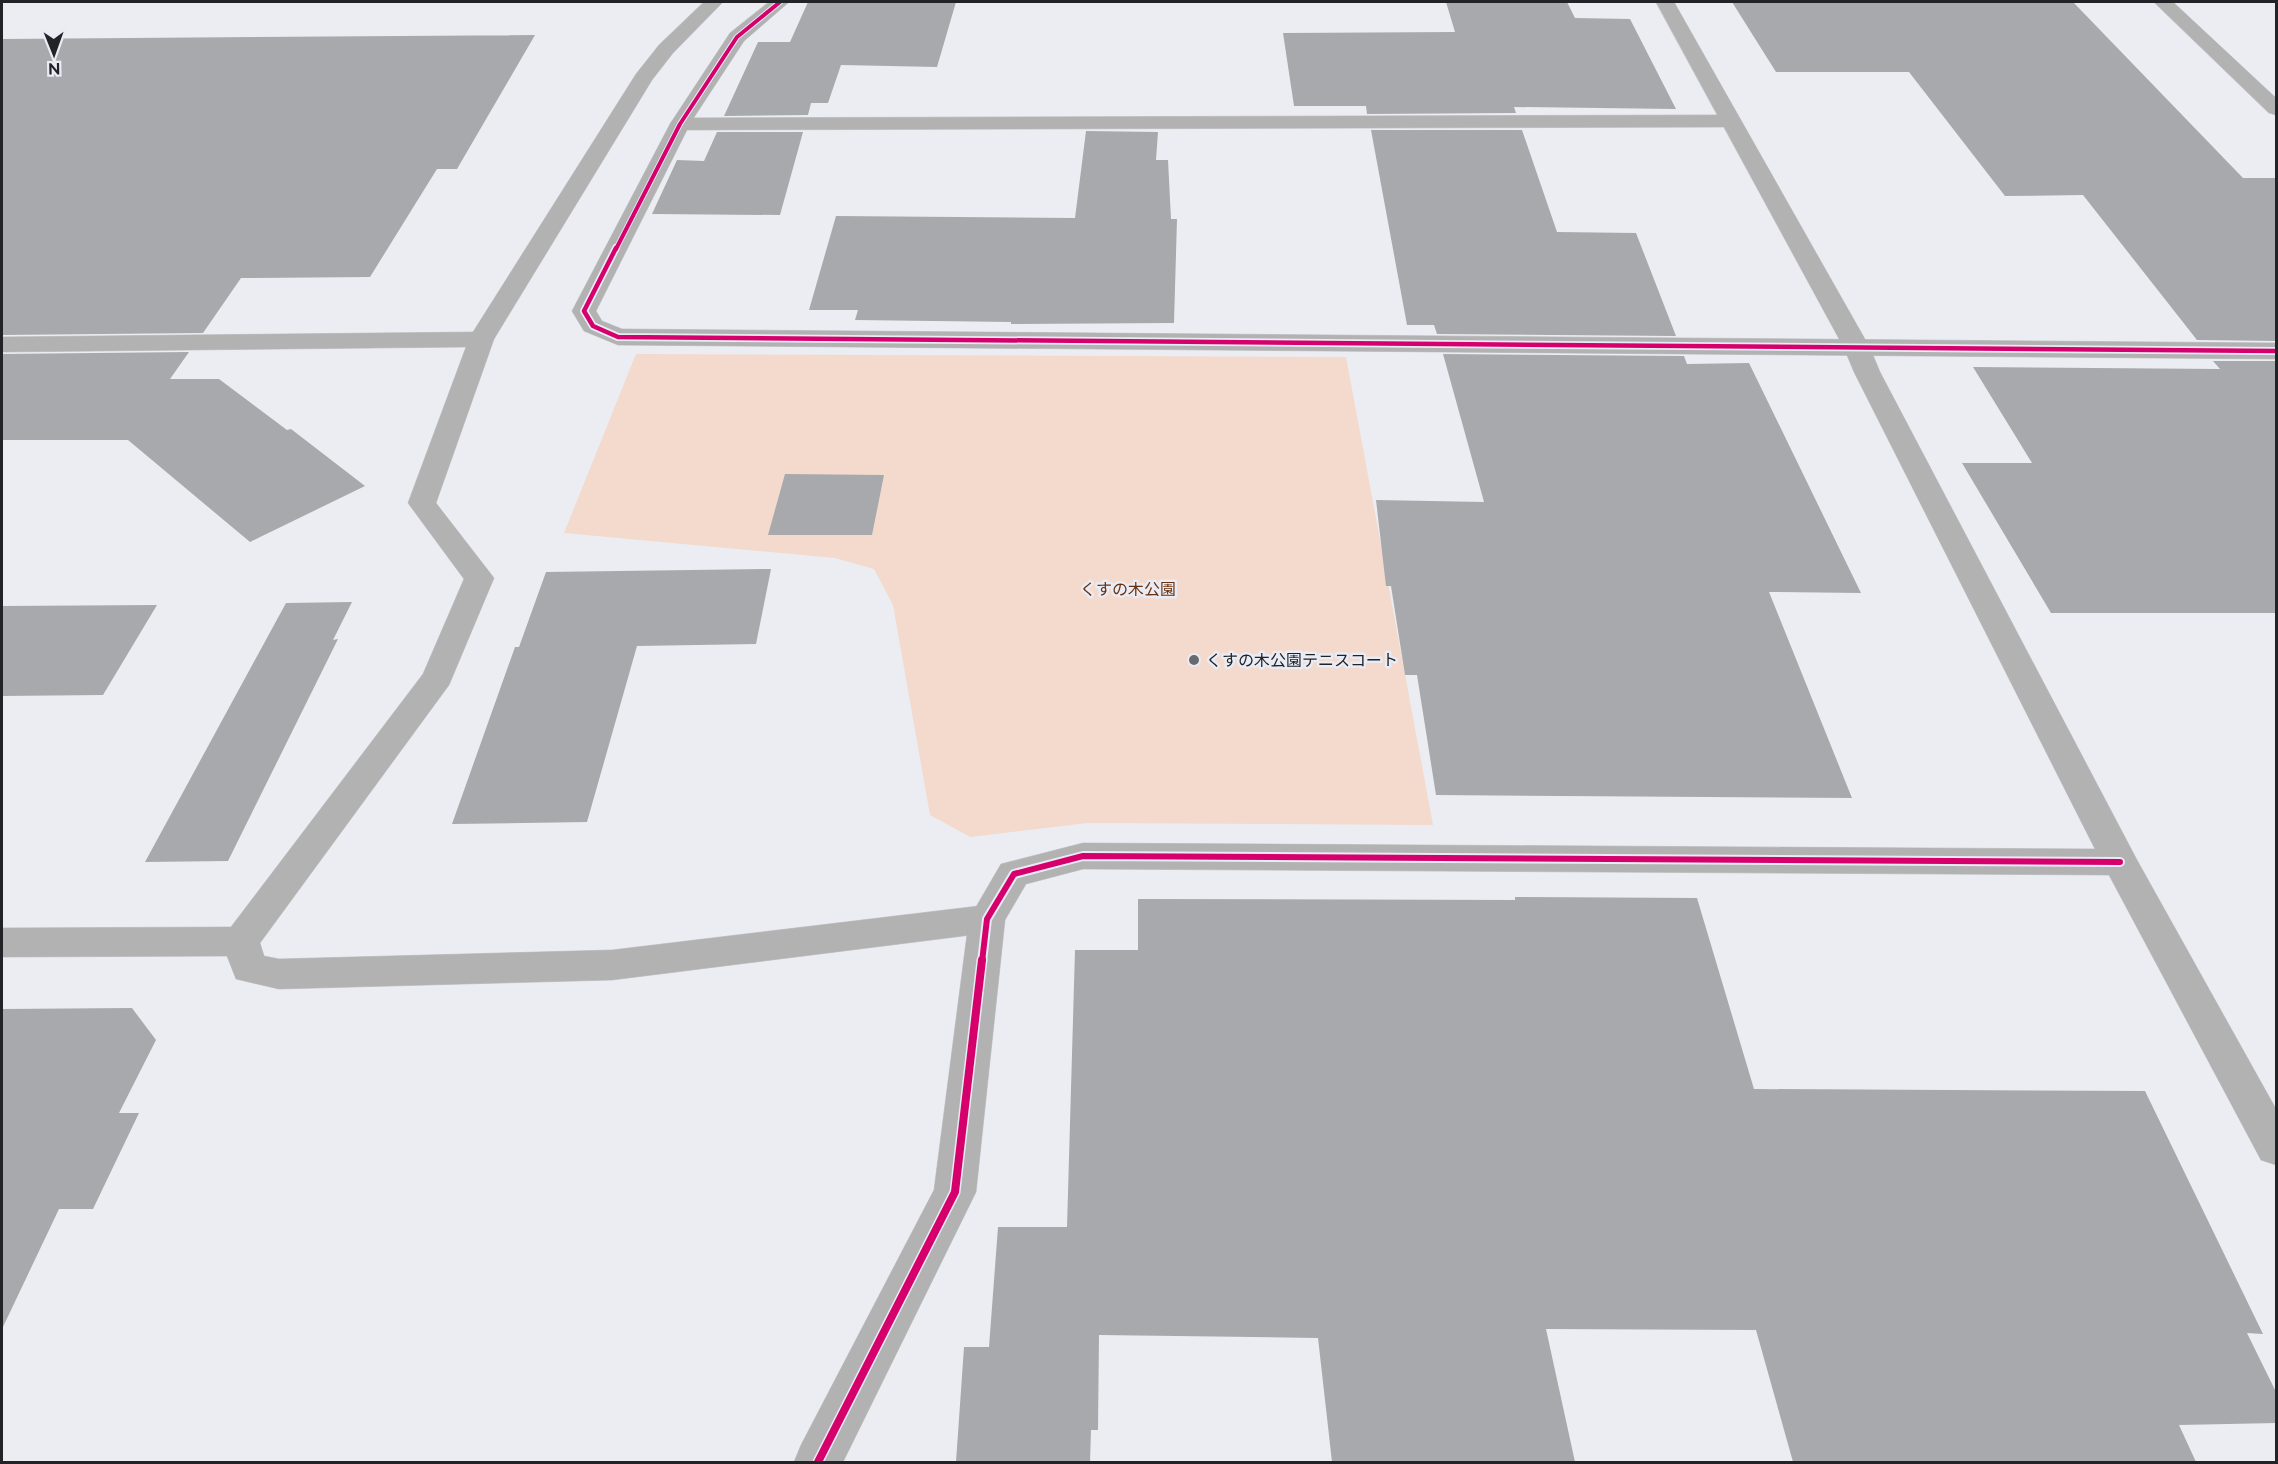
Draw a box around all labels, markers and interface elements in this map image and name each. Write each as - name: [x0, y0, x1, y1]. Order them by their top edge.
- north arrow: [24, 24, 84, 84]
- text: N: [48, 59, 61, 78]
- park label: くすの木公園: [1080, 580, 1176, 599]
- place label: くすの木公園テニスコート: [1206, 651, 1398, 670]
- marker: くすの木公園テニスコート: [1187, 653, 1201, 667]

